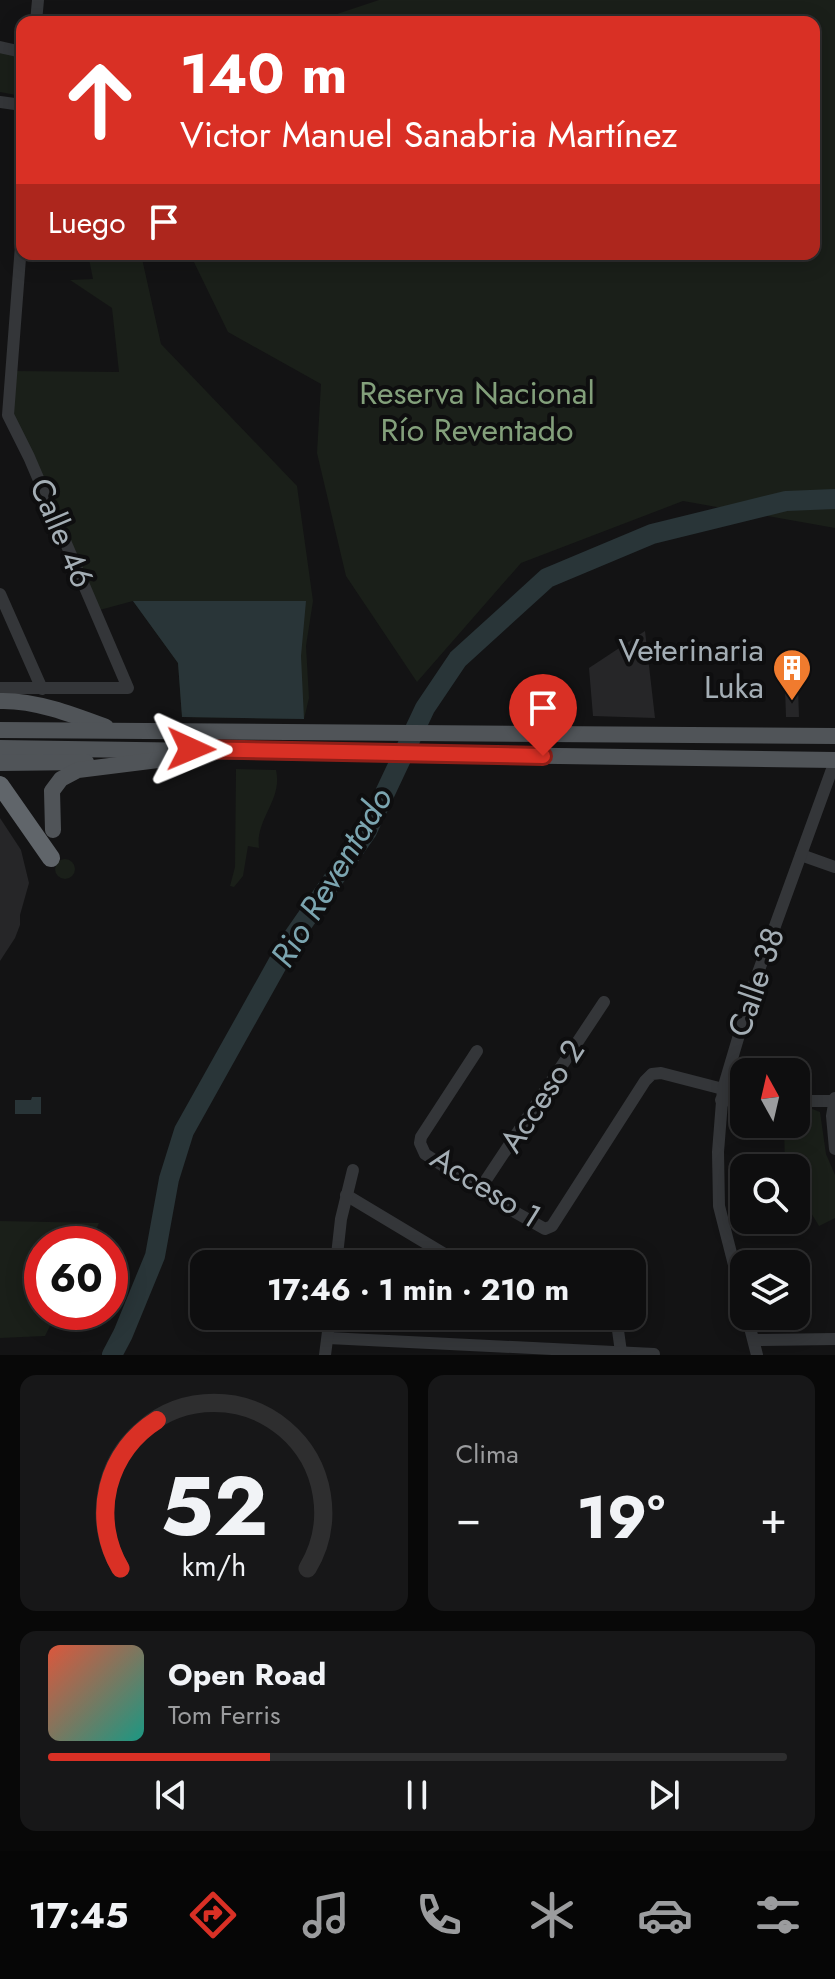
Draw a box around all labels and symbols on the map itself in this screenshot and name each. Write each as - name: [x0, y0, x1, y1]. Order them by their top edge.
- park label: Reserva Nacional Río Reventado: [359, 370, 595, 453]
- street label: Calle 46: [18, 471, 106, 595]
- place label: Veterinaria Luka: [619, 627, 764, 710]
- building icon: Veterinaria Luka: [771, 647, 813, 702]
- pin: [509, 674, 577, 756]
- position arrow: [149, 707, 233, 791]
- water label: Rio Reventado: [258, 778, 404, 976]
- street label: Calle 38: [716, 921, 796, 1043]
- street label: Acceso 2: [488, 1030, 596, 1162]
- north arrow: [730, 1058, 810, 1138]
- street label: Acceso 1: [422, 1135, 550, 1239]
- speed limit sign: 60: [24, 1226, 128, 1330]

